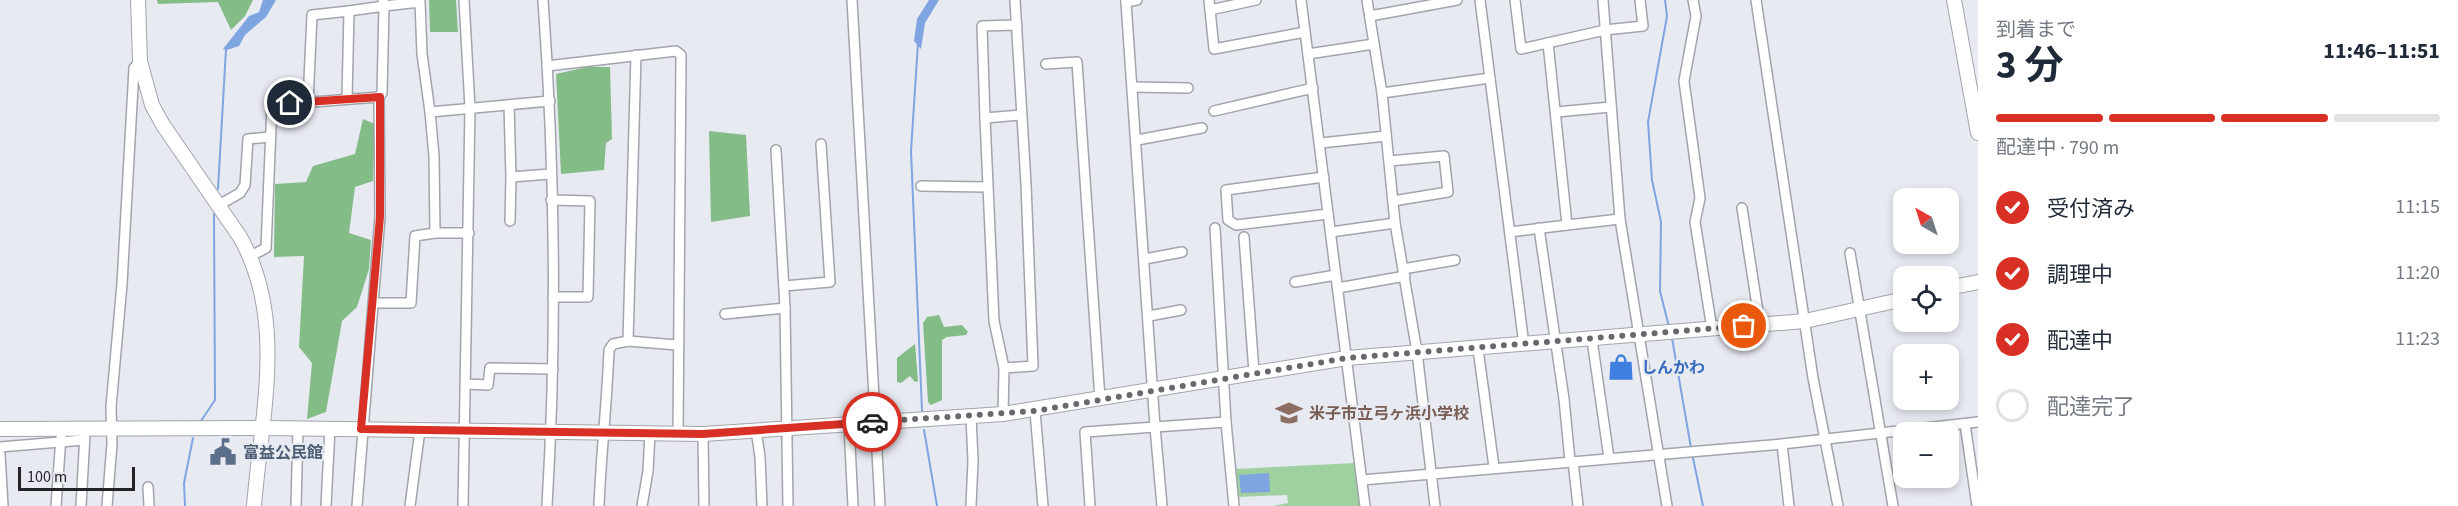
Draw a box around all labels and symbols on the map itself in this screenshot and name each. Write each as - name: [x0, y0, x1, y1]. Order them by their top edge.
- pin: [264, 77, 315, 128]
- north arrow: [1893, 188, 1959, 254]
- pin: [1718, 300, 1769, 351]
- shop icon: しんかわ: [1606, 352, 1636, 382]
- place label: しんかわ: [1641, 357, 1705, 379]
- courier: [842, 392, 902, 452]
- school or university icon: 米子市立弓ヶ浜小学校: [1274, 398, 1304, 428]
- place label: 米子市立弓ヶ浜小学校: [1309, 403, 1469, 425]
- public building icon: 富益公民館: [208, 437, 238, 467]
- place label: 富益公民館: [243, 442, 323, 464]
- scale bar: [18, 464, 135, 492]

